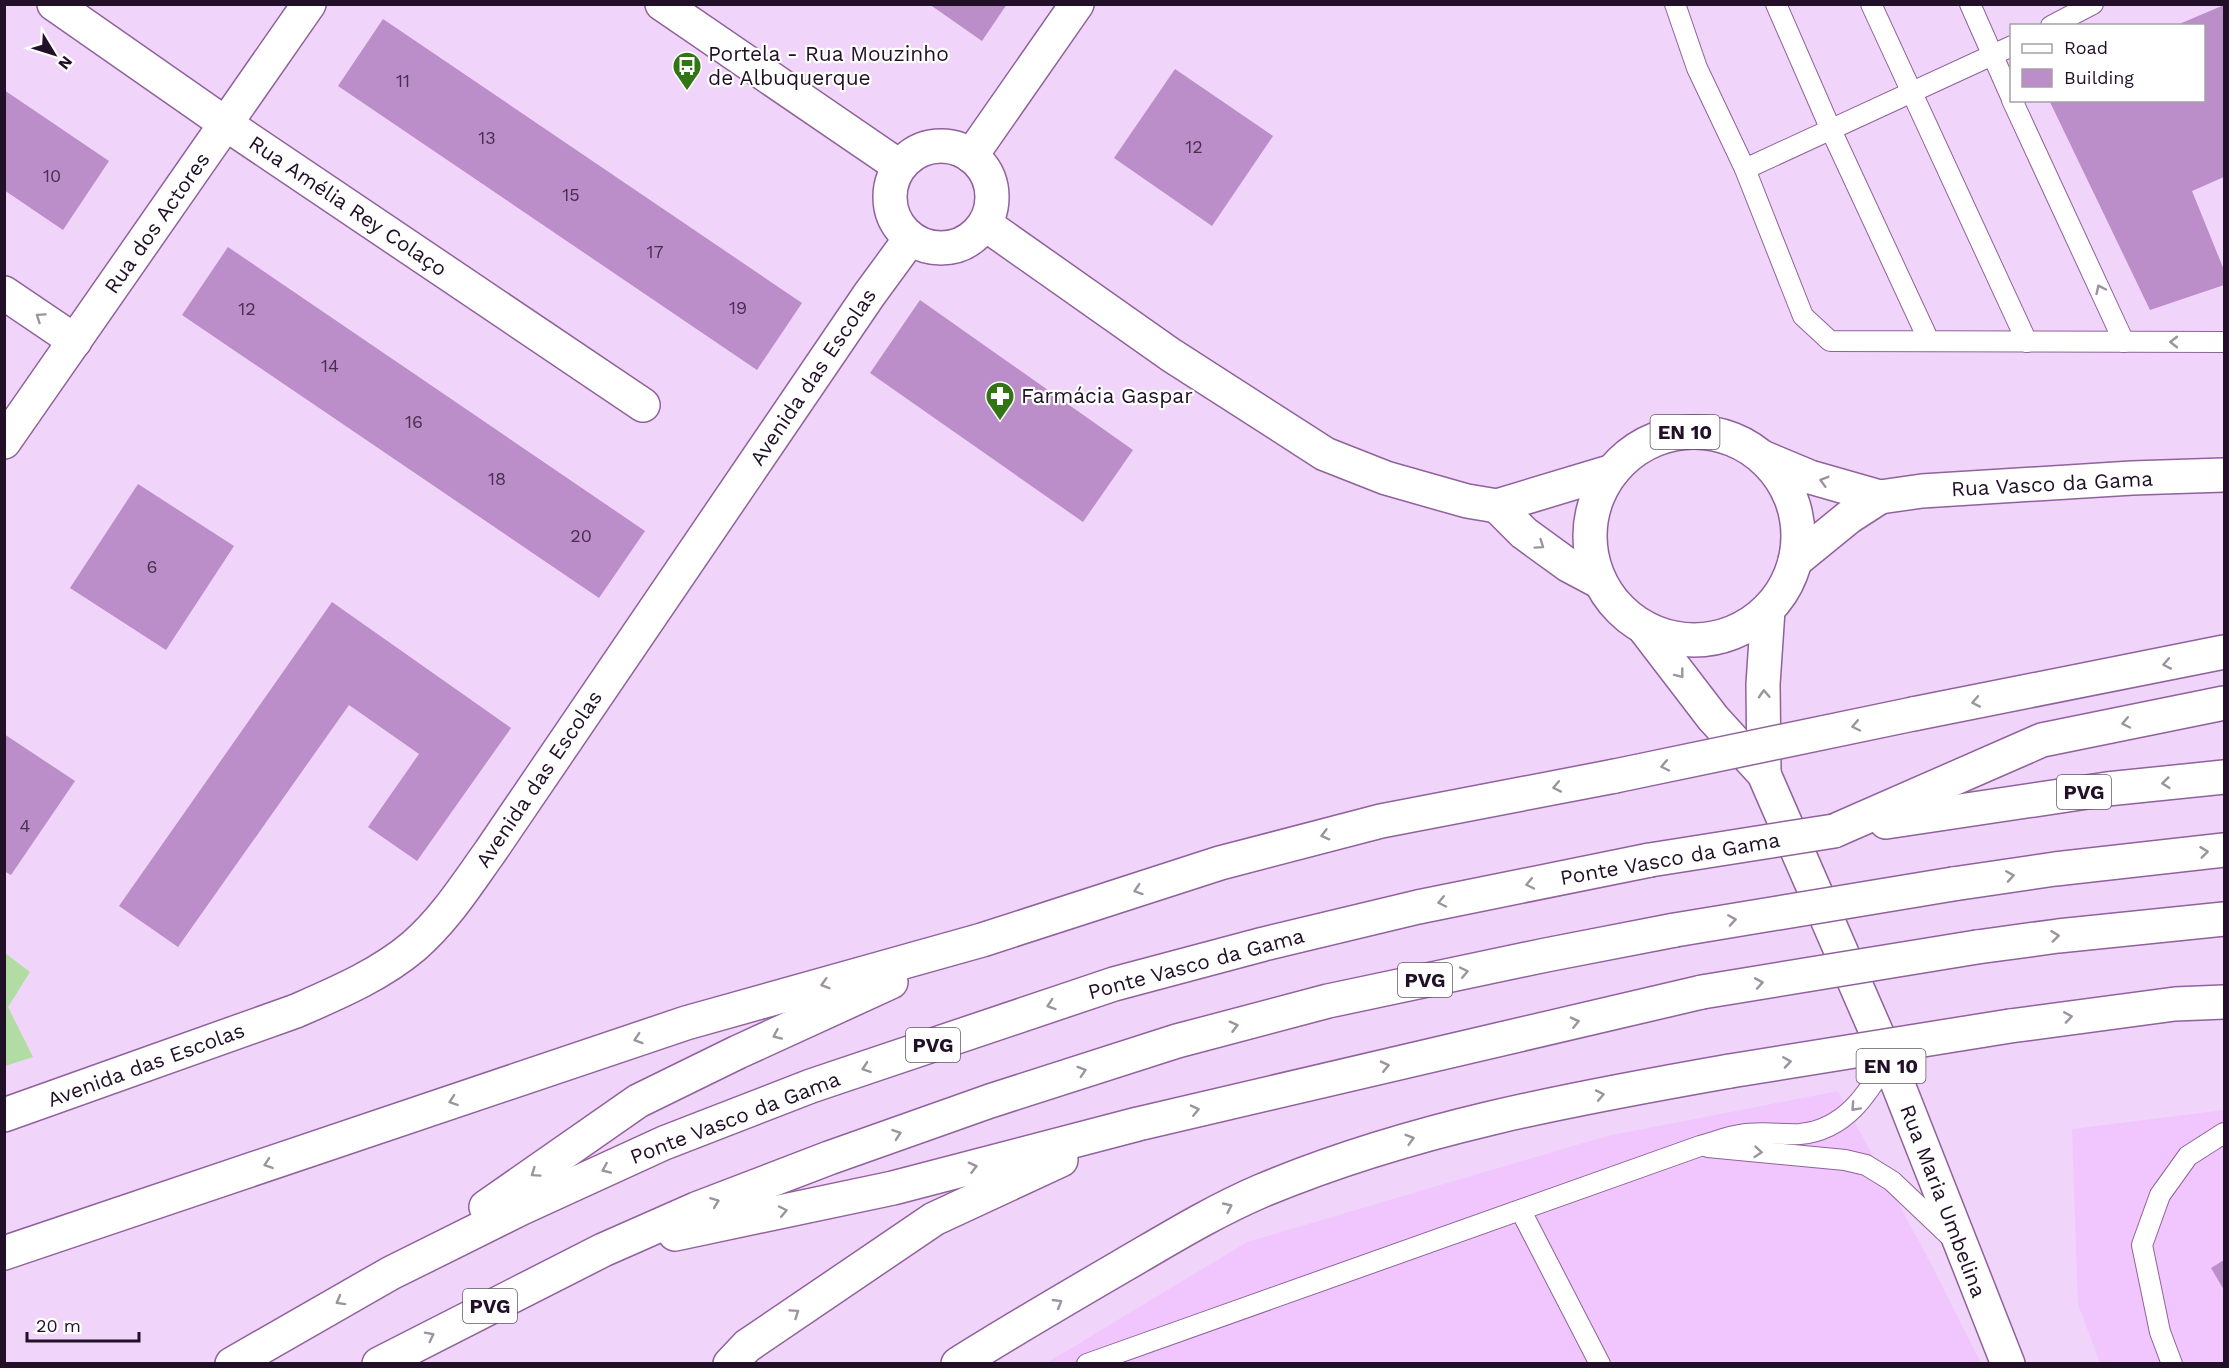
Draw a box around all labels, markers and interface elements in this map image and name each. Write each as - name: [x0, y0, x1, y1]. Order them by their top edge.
- north arrow: [24, 24, 84, 84]
- legend: [2010, 24, 2205, 102]
- text: Road: [2064, 37, 2108, 58]
- place label: Portela - Rua Mouzinho de Albuquerque: [708, 41, 949, 90]
- bus stop icon: Portela - Rua Mouzinho de Albuquerque: [671, 50, 703, 92]
- text: N: [54, 52, 77, 73]
- text: Building: [2064, 67, 2134, 88]
- house number: 11: [396, 70, 410, 91]
- house number: 13: [478, 127, 496, 148]
- street label: Rua Amélia Rey Colaço: [245, 130, 452, 281]
- house number: 12: [1185, 136, 1203, 157]
- street label: Rua dos Actores: [99, 147, 215, 298]
- house number: 10: [43, 165, 61, 186]
- house number: 15: [562, 184, 580, 205]
- house number: 17: [646, 241, 664, 262]
- street label: Avenida das Escolas: [744, 284, 881, 470]
- one-way arrow: [2095, 285, 2107, 296]
- house number: 19: [729, 297, 747, 318]
- house number: 12: [238, 298, 256, 319]
- one-way arrow: [36, 313, 47, 324]
- one-way arrow: [2170, 336, 2179, 348]
- house number: 14: [321, 355, 339, 376]
- pharmacy icon: Farmácia Gaspar: [984, 380, 1016, 422]
- place label: Farmácia Gaspar: [1021, 383, 1193, 408]
- house number: 16: [405, 411, 423, 432]
- road number: EN 10: [1650, 415, 1720, 449]
- street label: Rua Vasco da Gama: [1950, 466, 2154, 501]
- house number: 18: [488, 468, 506, 489]
- one-way arrow: [1819, 476, 1829, 488]
- house number: 20: [570, 525, 592, 546]
- one-way arrow: [1534, 538, 1545, 549]
- house number: 6: [147, 556, 157, 577]
- one-way arrow: [2162, 657, 2172, 670]
- one-way arrow: [1672, 667, 1683, 678]
- street label: Avenida das Escolas: [470, 686, 607, 872]
- one-way arrow: [1757, 690, 1770, 699]
- one-way arrow: [1971, 695, 1981, 708]
- one-way arrow: [2121, 715, 2131, 728]
- one-way arrow: [1851, 719, 1861, 732]
- one-way arrow: [1660, 759, 1670, 772]
- road number: PVG: [2057, 775, 2111, 809]
- one-way arrow: [2162, 776, 2171, 789]
- one-way arrow: [1553, 780, 1563, 793]
- house number: 4: [20, 815, 31, 836]
- street label: Ponte Vasco da Gama: [1558, 827, 1782, 890]
- one-way arrow: [1320, 828, 1330, 841]
- one-way arrow: [2199, 846, 2208, 859]
- one-way arrow: [2006, 870, 2015, 882]
- one-way arrow: [1526, 876, 1536, 889]
- one-way arrow: [1133, 882, 1144, 895]
- one-way arrow: [1437, 895, 1447, 908]
- one-way arrow: [1728, 915, 1737, 927]
- street label: Ponte Vasco da Gama: [1085, 923, 1307, 1004]
- one-way arrow: [2051, 930, 2060, 943]
- road number: PVG: [1398, 963, 1452, 997]
- one-way arrow: [1459, 966, 1469, 979]
- one-way arrow: [820, 977, 831, 989]
- one-way arrow: [1755, 977, 1764, 989]
- one-way arrow: [1046, 998, 1057, 1011]
- one-way arrow: [2063, 1012, 2073, 1024]
- one-way arrow: [1570, 1016, 1580, 1029]
- street label: Avenida das Escolas: [44, 1017, 248, 1112]
- one-way arrow: [1228, 1021, 1239, 1033]
- one-way arrow: [772, 1027, 783, 1039]
- road number: PVG: [906, 1028, 960, 1062]
- one-way arrow: [633, 1032, 644, 1045]
- road number: EN 10: [1856, 1049, 1926, 1083]
- one-way arrow: [1783, 1056, 1792, 1068]
- one-way arrow: [861, 1060, 872, 1073]
- one-way arrow: [1380, 1060, 1390, 1073]
- street label: Ponte Vasco da Gama: [626, 1066, 843, 1169]
- one-way arrow: [1076, 1066, 1087, 1079]
- one-way arrow: [1595, 1089, 1605, 1102]
- one-way arrow: [448, 1094, 459, 1107]
- one-way arrow: [1851, 1100, 1862, 1110]
- street label: Rua Maria Umbelina: [1895, 1101, 1992, 1301]
- one-way arrow: [1190, 1105, 1200, 1118]
- one-way arrow: [891, 1128, 902, 1141]
- one-way arrow: [1404, 1134, 1415, 1146]
- one-way arrow: [1753, 1145, 1762, 1158]
- one-way arrow: [263, 1156, 274, 1169]
- one-way arrow: [601, 1161, 612, 1173]
- one-way arrow: [967, 1162, 978, 1174]
- one-way arrow: [531, 1166, 542, 1177]
- one-way arrow: [708, 1197, 719, 1209]
- one-way arrow: [1221, 1202, 1232, 1214]
- one-way arrow: [778, 1206, 788, 1219]
- road number: PVG: [463, 1289, 517, 1323]
- one-way arrow: [336, 1294, 346, 1305]
- one-way arrow: [1052, 1299, 1062, 1310]
- scale bar: [27, 1305, 140, 1343]
- one-way arrow: [788, 1309, 799, 1320]
- text: 20 m: [36, 1315, 81, 1336]
- one-way arrow: [424, 1332, 435, 1343]

